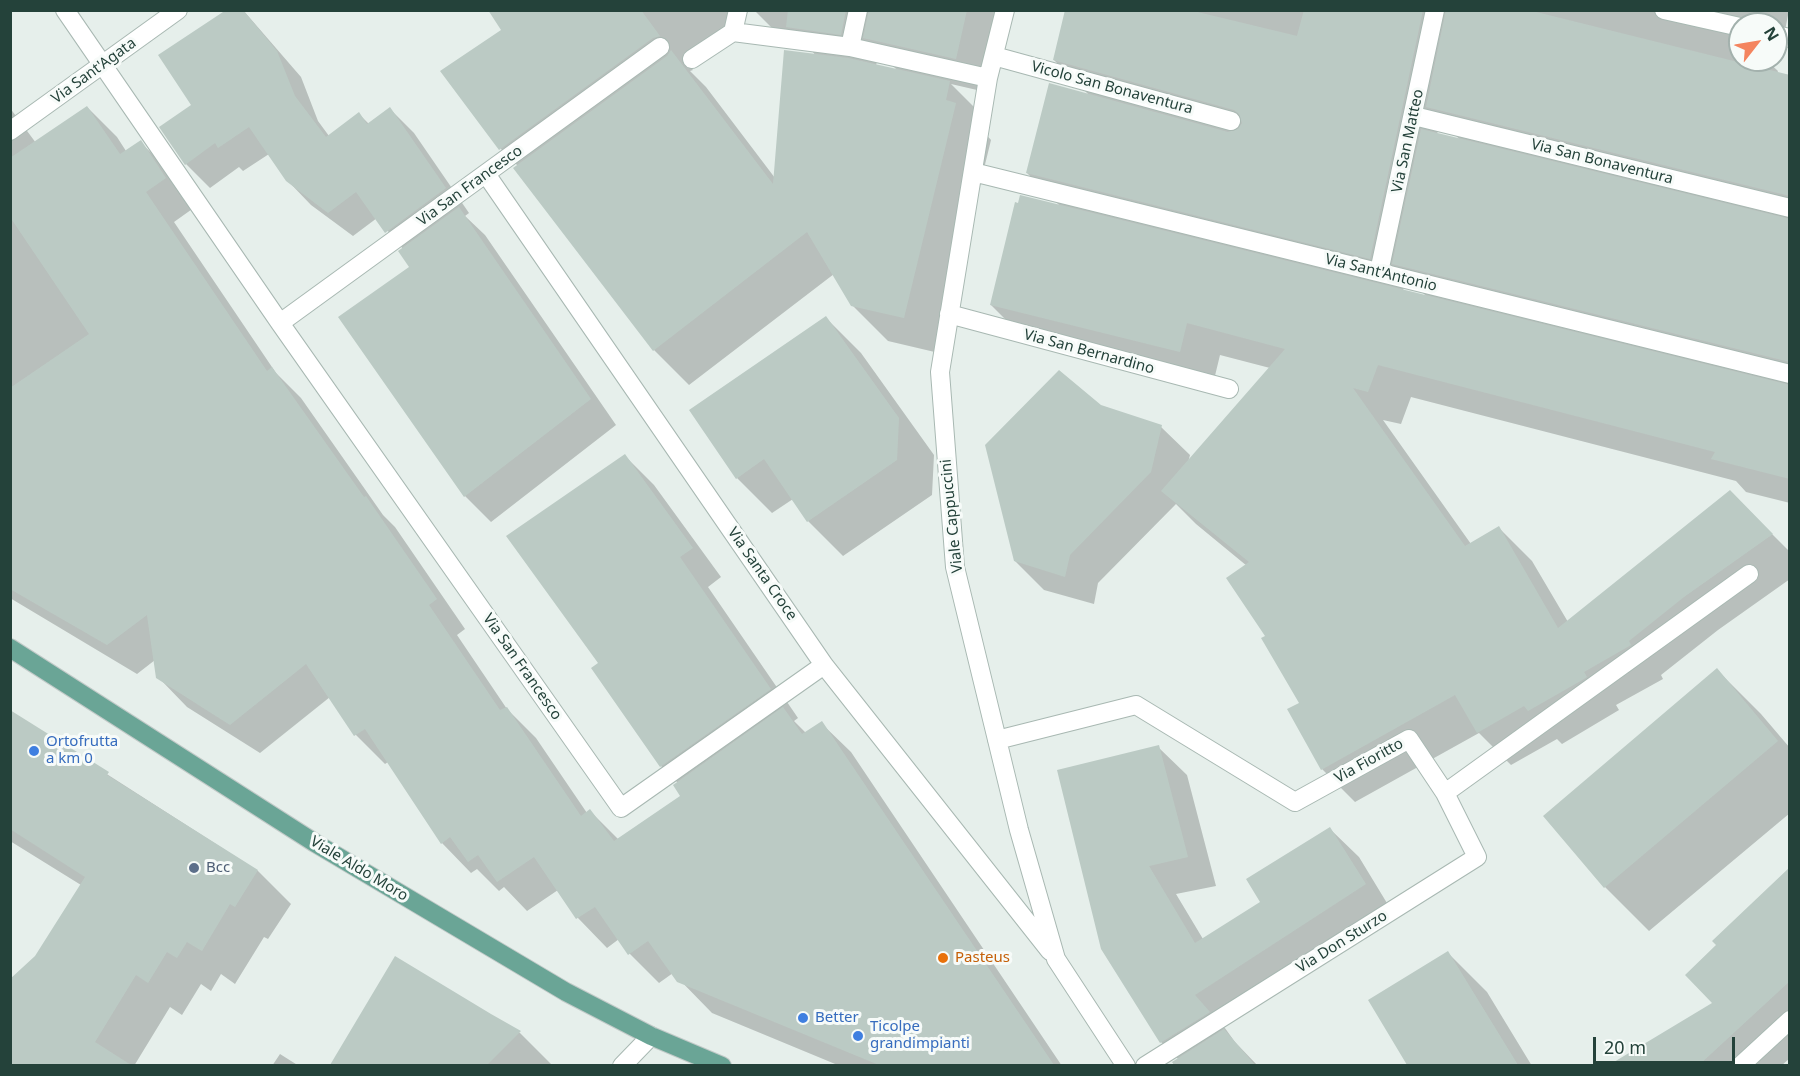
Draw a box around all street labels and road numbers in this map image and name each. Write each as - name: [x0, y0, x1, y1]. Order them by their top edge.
- street label: Via Sant'Agata: [48, 34, 140, 108]
- street label: Vicolo San Bonaventura: [1029, 58, 1195, 118]
- street label: Via San Matteo: [1388, 88, 1428, 194]
- street label: Via San Bonaventura: [1529, 136, 1675, 188]
- street label: Via San Francesco: [414, 142, 526, 230]
- street label: Via Sant'Antonio: [1323, 250, 1439, 296]
- street label: Via San Bernardino: [1022, 326, 1156, 378]
- street label: Viale Cappuccini: [937, 458, 967, 574]
- street label: Via Santa Croce: [723, 524, 801, 624]
- street label: Via San Francesco: [479, 610, 565, 724]
- street label: Via Fioritto: [1331, 735, 1407, 787]
- street label: Viale Aldo Moro: [307, 833, 411, 905]
- street label: Via Don Sturzo: [1293, 907, 1391, 977]

